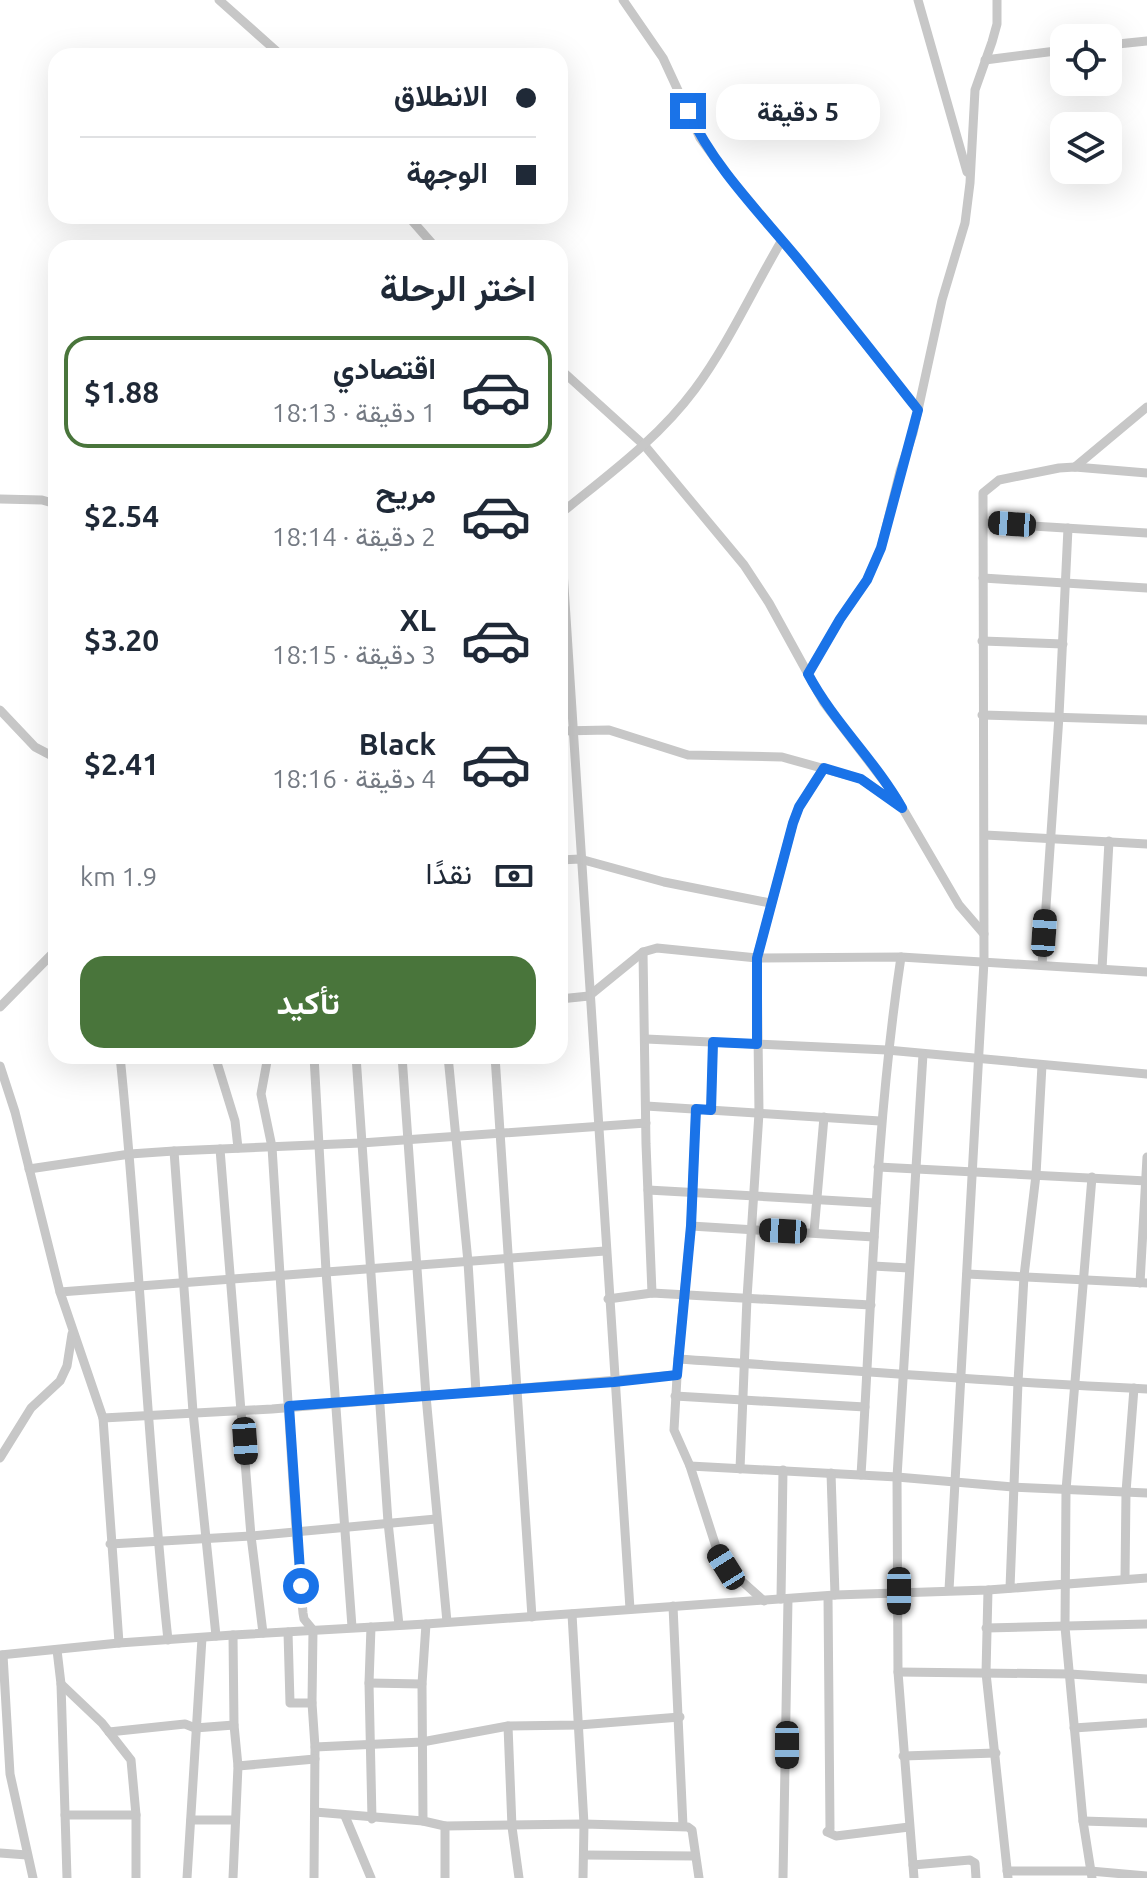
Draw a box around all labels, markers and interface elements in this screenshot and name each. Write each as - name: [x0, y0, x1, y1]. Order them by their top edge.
- map controls: [1050, 24, 1122, 184]
- button: locate: [1050, 24, 1122, 96]
- text: الانطلاق: [394, 78, 488, 112]
- callout: 5 دقيقة: [716, 83, 880, 139]
- route end: [670, 93, 706, 129]
- text: 5 دقيقة: [757, 97, 839, 126]
- button: layers: [1050, 112, 1122, 184]
- text: الوجهة: [406, 155, 488, 189]
- text: اختر الرحلة: [380, 267, 536, 308]
- text: اقتصادي: [333, 351, 436, 385]
- icon: car: [460, 356, 532, 428]
- text: $1.88: [84, 375, 159, 409]
- text: 1 دقيقة · 18:13: [272, 398, 436, 427]
- text: مريح: [376, 475, 436, 509]
- icon: car: [460, 480, 532, 552]
- text: $2.54: [84, 499, 159, 533]
- car: [987, 510, 1037, 538]
- text: 2 دقيقة · 18:14: [272, 522, 436, 551]
- text: XL: [400, 603, 436, 637]
- icon: car: [460, 604, 532, 676]
- text: $3.20: [84, 623, 159, 657]
- text: 3 دقيقة · 18:15: [272, 640, 436, 669]
- text: Black: [359, 727, 436, 761]
- icon: car: [460, 728, 532, 800]
- text: $2.41: [84, 747, 159, 781]
- text: 4 دقيقة · 18:16: [272, 764, 436, 793]
- icon: cash: [492, 854, 536, 898]
- text: نقدًا: [426, 856, 472, 890]
- text: 1.9 km: [80, 862, 157, 891]
- car: [1030, 908, 1058, 958]
- button: تأكيد: [80, 956, 536, 1048]
- car: [758, 1218, 808, 1244]
- car: [231, 1416, 259, 1466]
- car: [703, 1540, 749, 1594]
- car: [887, 1567, 911, 1615]
- route start: [283, 1568, 319, 1604]
- car: [775, 1721, 799, 1769]

